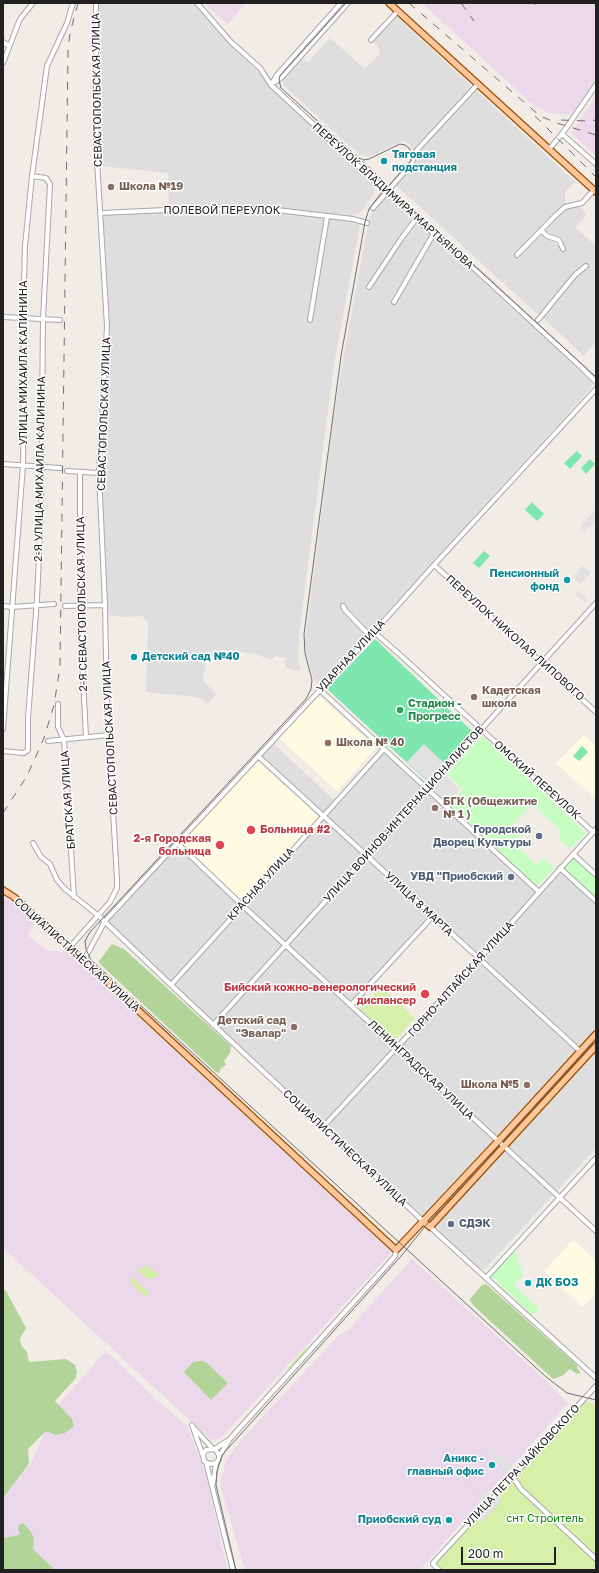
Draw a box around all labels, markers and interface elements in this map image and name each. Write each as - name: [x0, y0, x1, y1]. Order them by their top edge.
- street label: СЕВАСТОПОЛЬСКАЯ УЛИЦА: [89, 13, 105, 167]
- street label: ПЕРЕУЛОК ВЛАДИМИРА МАРТЬЯНОВА: [310, 120, 476, 272]
- place label: Тяговая подстанция: [392, 148, 457, 174]
- marker: Тяговая подстанция: [379, 156, 389, 166]
- place label: Школа №19: [119, 180, 183, 194]
- marker: Школа №19: [106, 182, 116, 192]
- street label: ПОЛЕВОЙ ПЕРЕУЛОК: [164, 204, 280, 218]
- street label: УЛИЦА МИХАИЛА КАЛИНИНА: [17, 281, 31, 445]
- street label: СЕВАСТОПОЛЬСКАЯ УЛИЦА: [95, 337, 113, 491]
- street label: 2-Я УЛИЦА МИХАИЛА КАЛИНИНА: [32, 376, 48, 562]
- street label: 2-Я СЕВАСТОПОЛЬСКАЯ УЛИЦА: [74, 516, 90, 692]
- place label: Пенсионный фонд: [489, 567, 559, 593]
- street label: ПЕРЕУЛОК НИКОЛАЯ ЛИПОВОГО: [443, 572, 587, 704]
- marker: Пенсионный фонд: [562, 575, 572, 585]
- street label: УДАРНАЯ УЛИЦА: [314, 617, 388, 695]
- place label: Детский сад №40: [142, 650, 240, 664]
- marker: Детский сад №40: [129, 652, 139, 662]
- street label: СЕВАСТОПОЛЬСКАЯ УЛИЦА: [99, 661, 121, 815]
- place label: Кадетская школа: [482, 684, 541, 710]
- marker: Кадетская школа: [469, 692, 479, 702]
- place label: Стадион - Прогресс: [408, 697, 461, 723]
- marker: Стадион - Прогресс: [395, 705, 405, 715]
- street label: УЛИЦА ВОИНОВ-ИНТЕРНАЦИОНАЛИСТОВ: [321, 723, 487, 905]
- place label: Школа № 40: [336, 736, 404, 750]
- marker: Школа № 40: [323, 738, 333, 748]
- street label: ОМСКИЙ ПЕРЕУЛОК: [491, 738, 583, 822]
- street label: БРАТСКАЯ УЛИЦА: [58, 750, 78, 850]
- place label: БГК (Общежитие № 1 ): [443, 795, 537, 821]
- marker: БГК (Общежитие № 1 ): [430, 803, 440, 813]
- place label: Больница #2: [260, 823, 330, 837]
- place label: Городской Дворец Культуры: [433, 823, 531, 849]
- marker: Больница #2: [245, 824, 257, 836]
- marker: Городской Дворец Культуры: [534, 831, 544, 841]
- place label: 2-я Городская больница: [134, 832, 211, 858]
- marker: 2-я Городская больница: [214, 839, 226, 851]
- street label: КРАСНАЯ УЛИЦА: [225, 845, 297, 923]
- street label: УЛИЦА 8 МАРТА: [382, 869, 456, 939]
- place label: УВД "Приобский: [410, 870, 503, 884]
- marker: УВД "Приобский: [506, 872, 516, 882]
- street label: СОЦИАЛИСТИЧЕСКАЯ УЛИЦА: [11, 895, 143, 1015]
- street label: ГОРНО-АЛТАЙСКАЯ УЛИЦА: [406, 918, 516, 1040]
- place label: Бийский кожно-венерологический диспансер: [224, 981, 416, 1007]
- marker: Бийский кожно-венерологический диспансер: [419, 988, 431, 1000]
- place label: Детский сад "Эвалар": [217, 1014, 286, 1040]
- street label: ЛЕНИНГРАДСКАЯ УЛИЦА: [365, 1017, 477, 1123]
- marker: Детский сад "Эвалар": [289, 1022, 299, 1032]
- place label: Школа №5: [461, 1078, 519, 1092]
- marker: Школа №5: [522, 1080, 532, 1090]
- street label: СОЦИАЛИСТИЧЕСКАЯ УЛИЦА: [280, 1087, 410, 1209]
- place label: СДЭК: [459, 1217, 491, 1231]
- marker: СДЭК: [446, 1219, 456, 1229]
- place label: ДК БОЗ: [536, 1276, 578, 1290]
- marker: ДК БОЗ: [523, 1278, 533, 1288]
- street label: УЛИЦА ПЕТРА ЧАЙКОВСКОГО: [461, 1402, 583, 1530]
- place label: Аникс - главный офис: [407, 1452, 484, 1478]
- marker: Аникс - главный офис: [487, 1460, 497, 1470]
- park label: снт Строитель: [506, 1512, 584, 1526]
- place label: Приобский суд: [358, 1513, 441, 1527]
- marker: Приобский суд: [444, 1515, 454, 1525]
- scale bar: [463, 1539, 558, 1565]
- text: 200 m: [468, 1546, 503, 1561]

